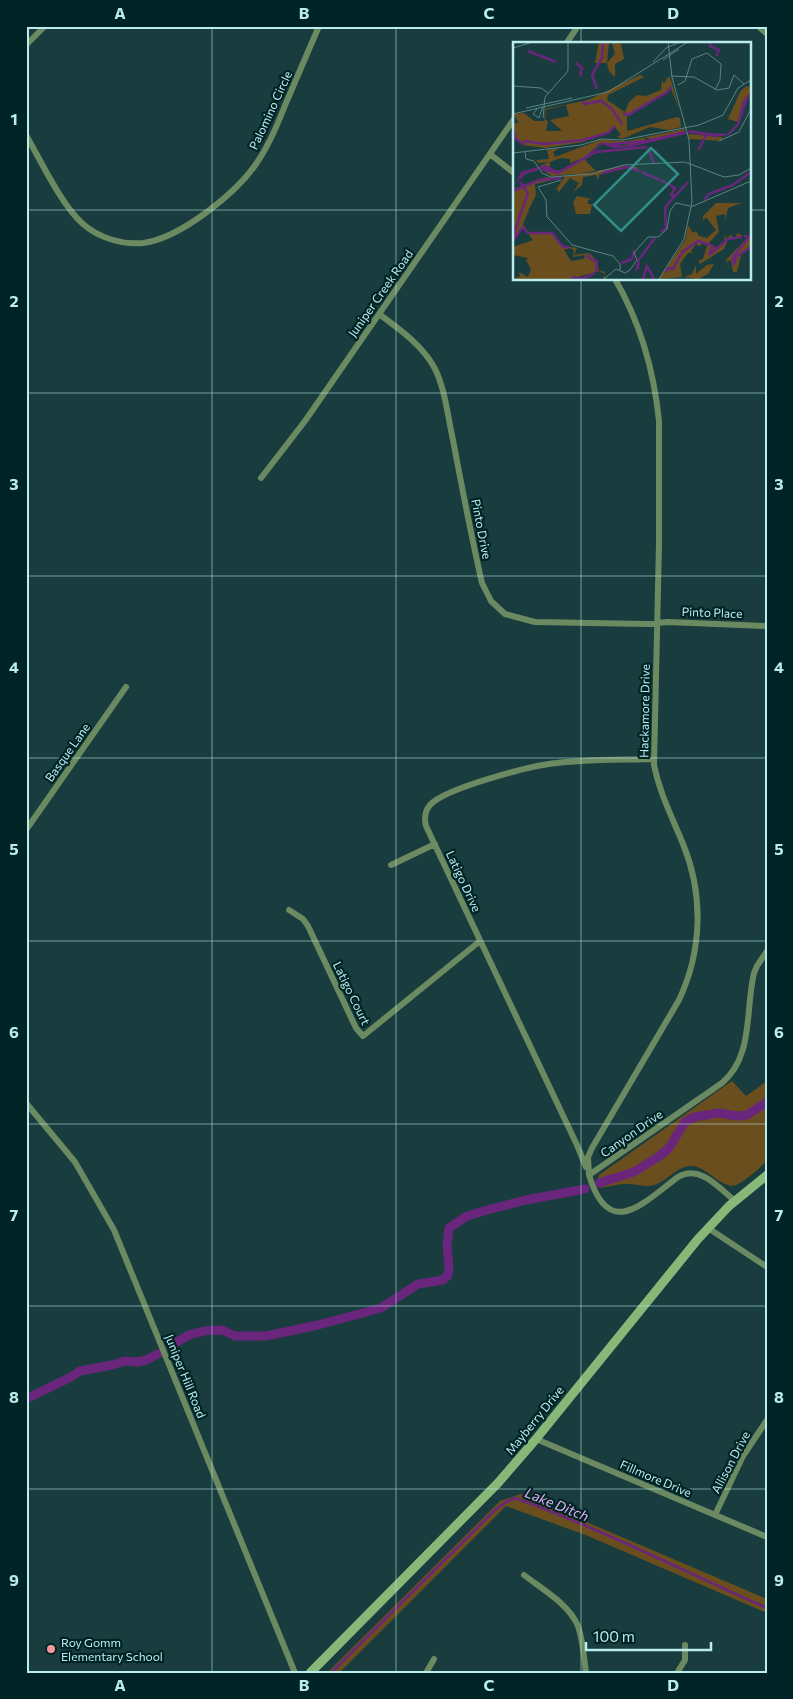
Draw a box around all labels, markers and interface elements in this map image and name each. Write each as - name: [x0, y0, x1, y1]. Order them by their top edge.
- text: A: [114, 3, 126, 22]
- text: B: [299, 3, 310, 22]
- text: C: [484, 3, 495, 22]
- text: D: [667, 3, 679, 22]
- inset map: [513, 42, 750, 280]
- street label: Palomino Circle: [246, 68, 294, 152]
- text: 1: [10, 109, 18, 128]
- text: 1: [775, 109, 783, 128]
- street label: Juniper Creek Road: [345, 247, 416, 340]
- text: 2: [9, 291, 19, 310]
- text: 2: [774, 291, 784, 310]
- text: 3: [9, 474, 19, 493]
- text: 3: [774, 474, 784, 493]
- street label: Pinto Drive: [469, 498, 495, 560]
- street label: Pinto Place: [681, 604, 743, 620]
- text: 4: [9, 657, 19, 676]
- text: 4: [774, 657, 784, 676]
- street label: Hackamore Drive: [636, 664, 652, 758]
- street label: Basque Lane: [42, 720, 92, 784]
- text: 5: [9, 839, 19, 858]
- text: 5: [774, 839, 784, 858]
- street label: Latigo Drive: [444, 848, 484, 914]
- street label: Latigo Court: [331, 959, 373, 1027]
- text: 6: [9, 1022, 19, 1041]
- text: 6: [774, 1022, 784, 1041]
- street label: Canyon Drive: [597, 1106, 665, 1160]
- text: 7: [10, 1205, 19, 1224]
- text: 7: [775, 1205, 784, 1224]
- street label: Juniper Hill Road: [162, 1332, 209, 1420]
- street label: Mayberry Drive: [502, 1383, 566, 1457]
- text: 8: [9, 1387, 19, 1406]
- text: 8: [774, 1387, 784, 1406]
- street label: Allison Drive: [708, 1429, 752, 1495]
- street label: Fillmore Drive: [618, 1457, 694, 1499]
- water label: Lake Ditch: [523, 1484, 591, 1524]
- text: 9: [9, 1570, 19, 1589]
- text: 9: [774, 1570, 784, 1589]
- scale bar: [586, 1619, 710, 1651]
- text: 100 m: [593, 1627, 635, 1645]
- place label: Roy Gomm Elementary School: [61, 1635, 163, 1663]
- marker: Roy Gomm Elementary School: [45, 1643, 57, 1655]
- text: A: [114, 1675, 126, 1694]
- text: B: [299, 1675, 310, 1694]
- text: C: [484, 1675, 495, 1694]
- text: D: [667, 1675, 679, 1694]

